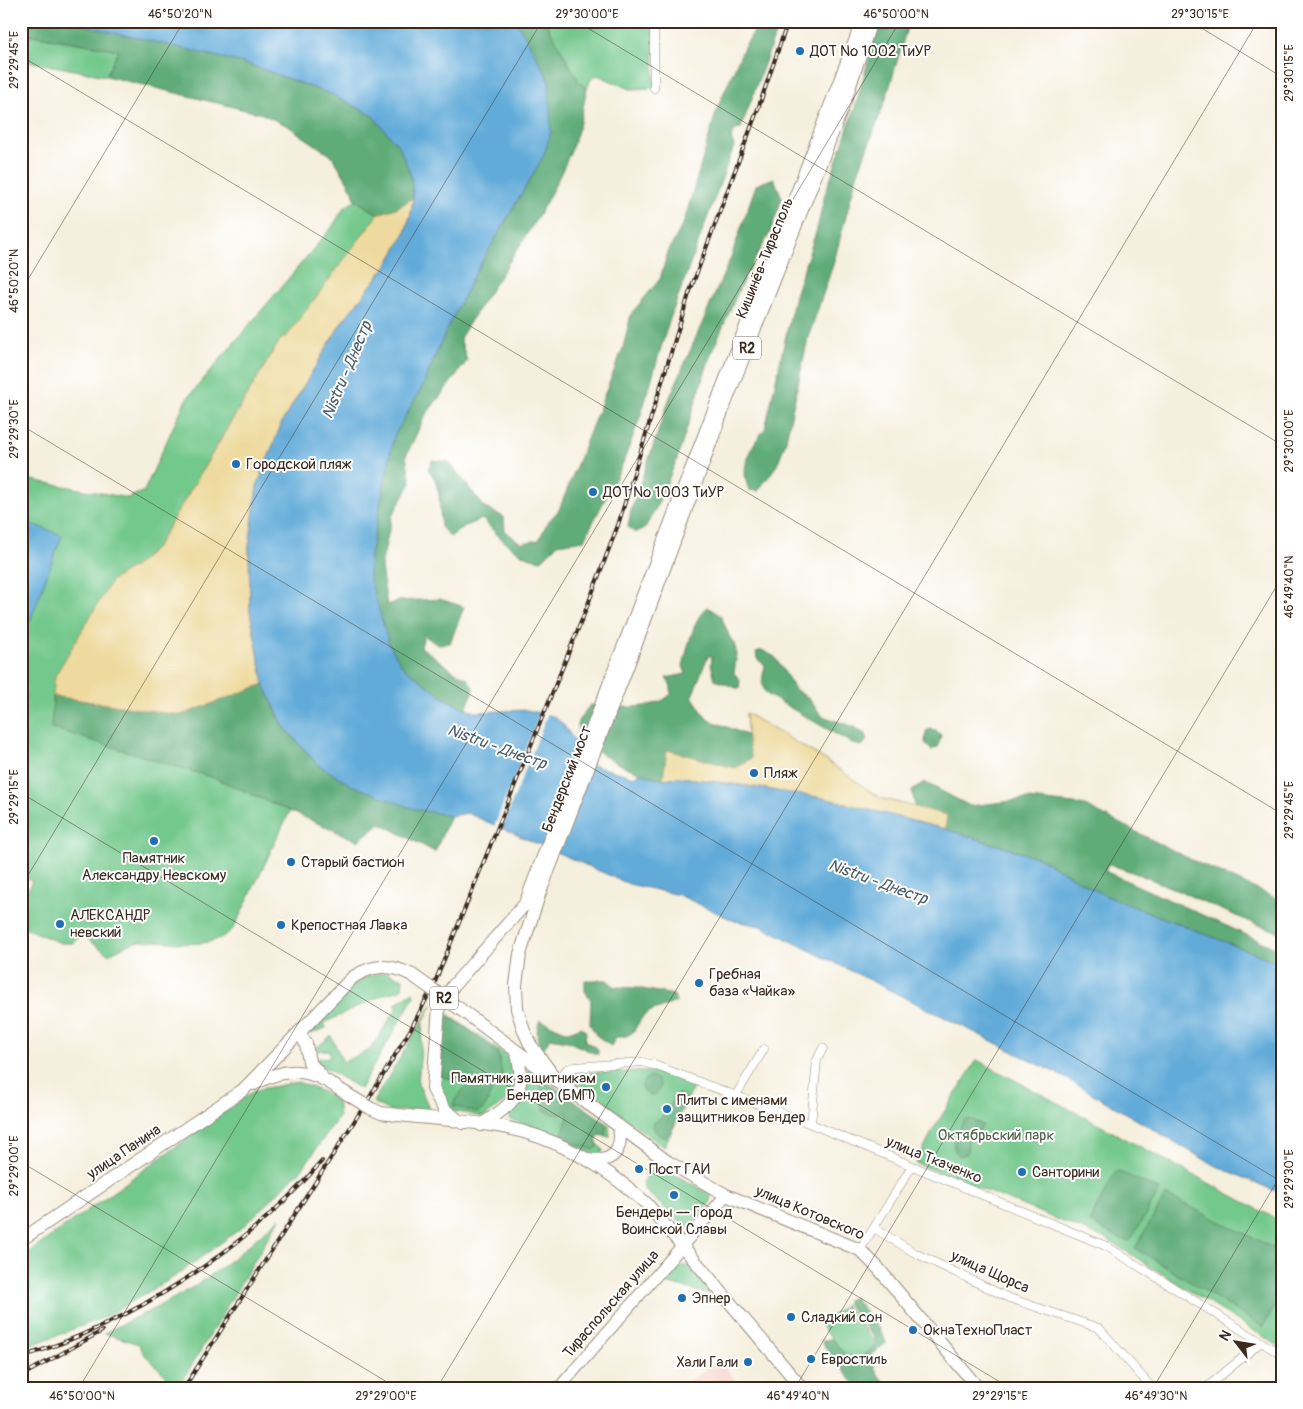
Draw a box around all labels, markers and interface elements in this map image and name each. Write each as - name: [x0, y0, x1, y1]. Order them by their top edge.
- text: 46°50'20"N: [148, 7, 212, 22]
- text: 29°30'00"E: [556, 7, 618, 22]
- text: 46°50'00"N: [863, 7, 929, 22]
- text: 29°30'15"E: [1171, 7, 1229, 22]
- text: 29°29'45"E: [7, 31, 22, 89]
- place label: ДОТ № 1002 ТиУР: [809, 42, 932, 61]
- text: 29°30'15"E: [1282, 44, 1297, 102]
- marker: ДОТ № 1002 ТиУР: [794, 45, 806, 57]
- street label: Кишинёв-Тирасполь: [732, 194, 798, 321]
- text: 46°50'20"N: [7, 249, 22, 313]
- water label: Nistru - Днестр: [318, 317, 377, 422]
- road number: R2: [733, 336, 761, 359]
- text: 29°29'30"E: [7, 399, 22, 459]
- text: 29°30'00"E: [1282, 410, 1297, 472]
- place label: Городской пляж: [246, 455, 352, 474]
- marker: Городской пляж: [230, 458, 242, 470]
- place label: ДОТ № 1003 ТиУР: [602, 483, 725, 502]
- marker: ДОТ № 1003 ТиУР: [587, 486, 599, 498]
- text: 46°49'40"N: [1282, 556, 1297, 618]
- water label: Nistru - Днестр: [445, 720, 550, 775]
- street label: Бендерский мост: [538, 723, 596, 835]
- place label: Пляж: [764, 764, 798, 783]
- marker: Пляж: [748, 767, 760, 779]
- text: 29°29'15"E: [7, 769, 22, 825]
- text: 29°29'45"E: [1282, 781, 1297, 839]
- marker: Памятник Александру Невскому: [148, 835, 160, 847]
- place label: Памятник Александру Невскому: [82, 849, 227, 885]
- place label: Старый бастион: [301, 853, 405, 872]
- water label: Nistru - Днестр: [826, 855, 931, 910]
- marker: Старый бастион: [285, 856, 297, 868]
- place label: АЛЕКСАНДР невский: [70, 906, 151, 942]
- place label: Крепостная Лавка: [291, 916, 407, 935]
- marker: АЛЕКСАНДР невский: [54, 918, 66, 930]
- marker: Крепостная Лавка: [275, 919, 287, 931]
- place label: Гребная база «Чайка»: [709, 965, 795, 1001]
- marker: Гребная база «Чайка»: [693, 977, 705, 989]
- road number: R2: [430, 986, 458, 1010]
- place label: Памятник защитникам Бендер (БМП): [451, 1069, 596, 1105]
- marker: Памятник защитникам Бендер (БМП): [600, 1081, 612, 1093]
- place label: Плиты с именами защитников Бендер: [677, 1091, 805, 1127]
- marker: Плиты с именами защитников Бендер: [661, 1103, 673, 1115]
- street label: улица Панина: [83, 1120, 165, 1184]
- park label: Октябрьский парк: [938, 1126, 1054, 1145]
- street label: улица Ткаченко: [882, 1132, 985, 1188]
- text: 29°29'00"E: [7, 1136, 22, 1196]
- text: 29°29'30"E: [1282, 1149, 1297, 1209]
- place label: Пост ГАИ: [649, 1160, 710, 1179]
- marker: Пост ГАИ: [633, 1163, 645, 1175]
- place label: Санторини: [1032, 1163, 1100, 1182]
- marker: Санторини: [1016, 1166, 1028, 1178]
- street label: улица Котовского: [752, 1181, 867, 1245]
- marker: Бендеры — Город Воинской Славы: [668, 1189, 680, 1201]
- place label: Бендеры — Город Воинской Славы: [616, 1203, 732, 1239]
- street label: Тираспольская улица: [559, 1246, 663, 1362]
- street label: улица Щорса: [947, 1246, 1032, 1298]
- place label: Эпнер: [692, 1289, 731, 1308]
- marker: Эпнер: [676, 1292, 688, 1304]
- place label: Сладкий сон: [801, 1308, 882, 1327]
- marker: Сладкий сон: [785, 1311, 797, 1323]
- north arrow: [1210, 1316, 1260, 1366]
- place label: ОкнаТехноПласт: [923, 1321, 1033, 1340]
- marker: ОкнаТехноПласт: [907, 1324, 919, 1336]
- text: N: [1216, 1327, 1235, 1344]
- place label: Евростиль: [821, 1350, 888, 1369]
- place label: Хали Гали: [676, 1353, 738, 1372]
- marker: Евростиль: [805, 1353, 817, 1365]
- marker: Хали Гали: [742, 1356, 754, 1368]
- text: 46°50'00"N: [49, 1389, 115, 1404]
- text: 29°29'00"E: [356, 1389, 416, 1404]
- text: 46°49'40"N: [767, 1389, 829, 1404]
- text: 29°29'15"E: [972, 1389, 1028, 1404]
- text: 46°49'30"N: [1125, 1389, 1187, 1404]

